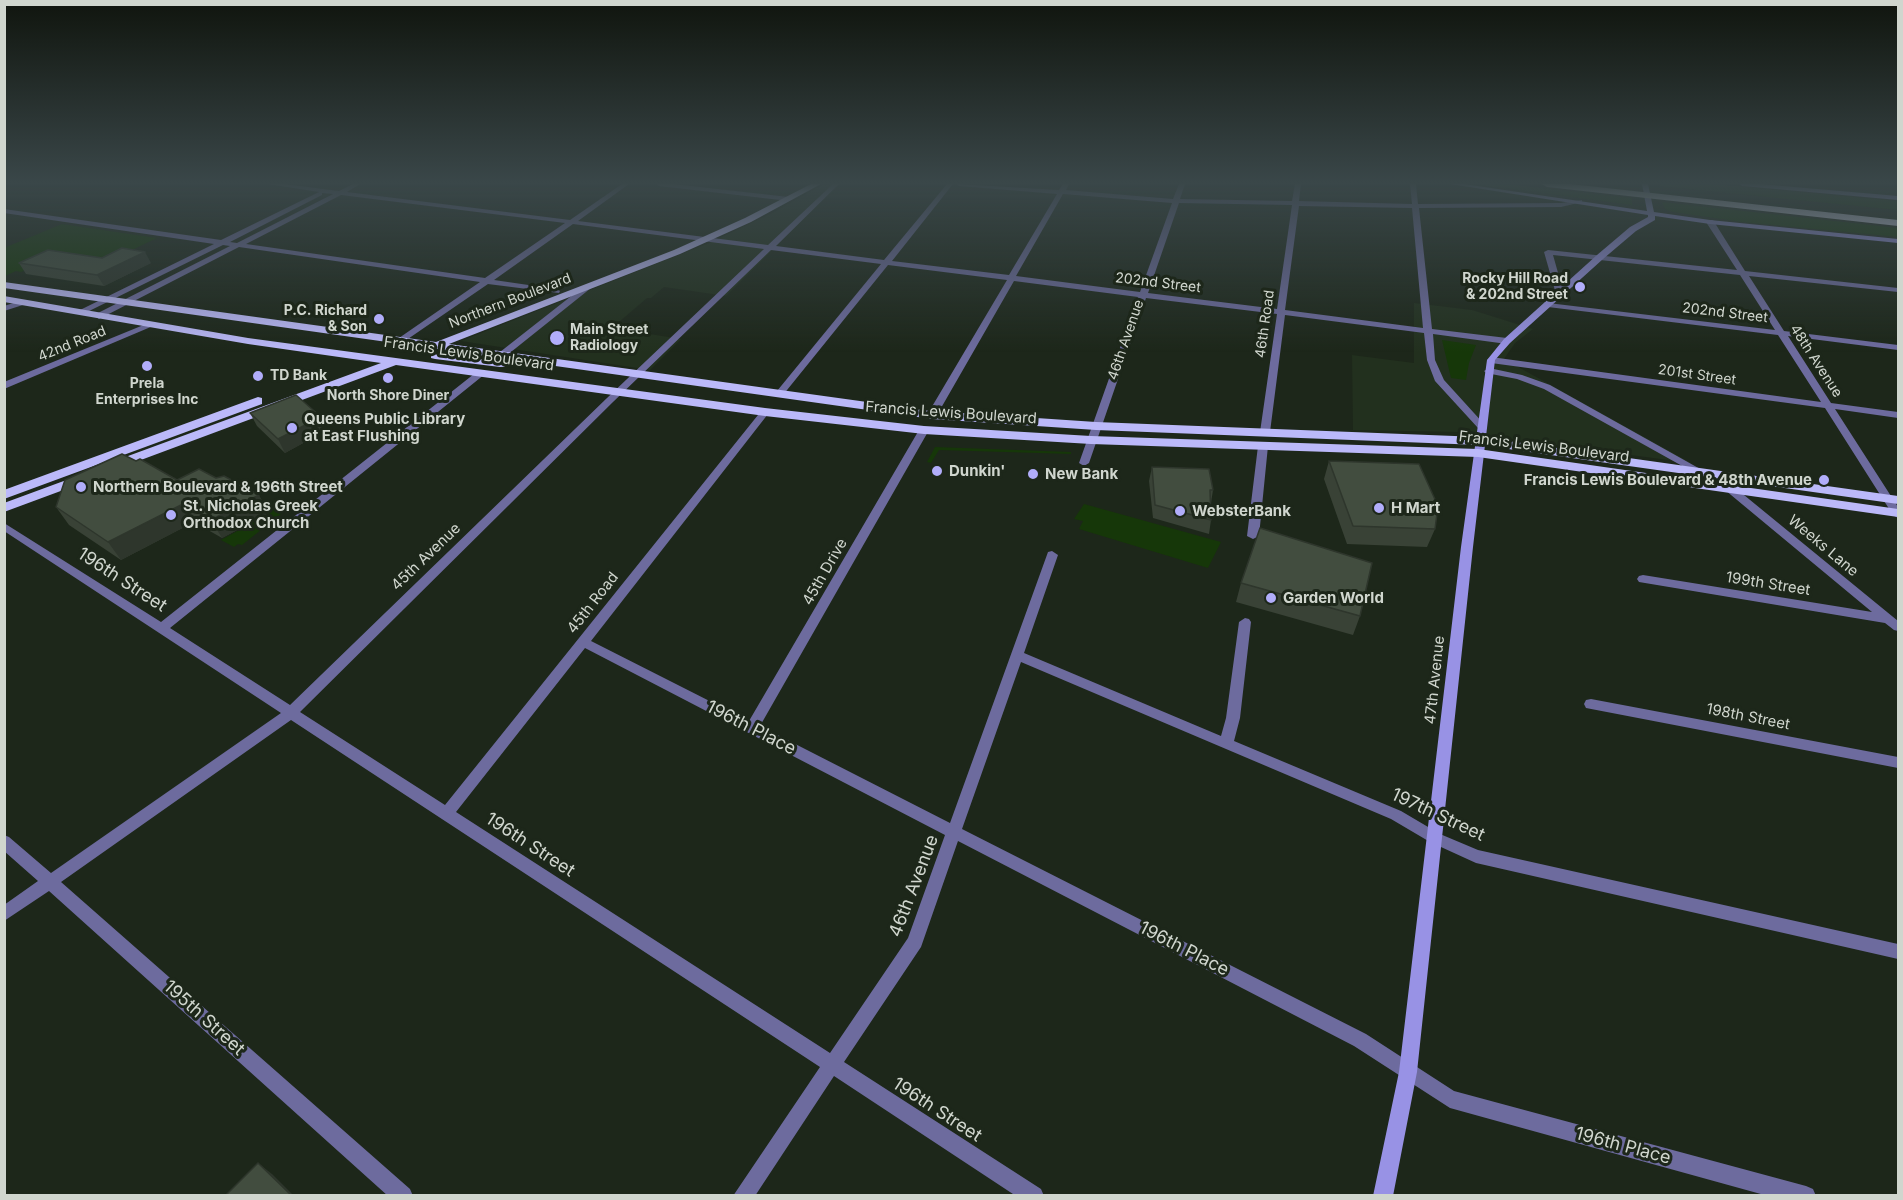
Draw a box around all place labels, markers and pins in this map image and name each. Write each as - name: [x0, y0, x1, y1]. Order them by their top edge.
- place label: Rocky Hill Road & 202nd Street: [1462, 271, 1568, 304]
- marker: Rocky Hill Road & 202nd Street: [1573, 280, 1587, 294]
- place label: P.C. Richard & Son: [284, 303, 367, 336]
- marker: P.C. Richard & Son: [372, 312, 386, 326]
- place label: Main Street Radiology: [570, 322, 648, 354]
- marker: Main Street Radiology: [548, 329, 566, 347]
- marker: Prela Enterprises Inc: [140, 359, 154, 373]
- place label: TD Bank: [270, 368, 327, 384]
- marker: TD Bank: [251, 369, 265, 383]
- marker: North Shore Diner: [381, 371, 395, 385]
- place label: Prela Enterprises Inc: [96, 376, 198, 408]
- place label: North Shore Diner: [327, 388, 449, 404]
- place label: Queens Public Library at East Flushing: [304, 410, 465, 445]
- marker: Queens Public Library at East Flushing: [285, 421, 299, 435]
- place label: Dunkin': [949, 462, 1005, 480]
- marker: Dunkin': [930, 464, 944, 478]
- place label: New Bank: [1045, 465, 1118, 483]
- marker: New Bank: [1026, 467, 1040, 481]
- place label: Francis Lewis Boulevard & 48th Avenue: [1524, 471, 1812, 489]
- marker: Francis Lewis Boulevard & 48th Avenue: [1817, 473, 1831, 487]
- place label: Northern Boulevard & 196th Street: [93, 478, 343, 496]
- marker: Northern Boulevard & 196th Street: [74, 480, 88, 494]
- place label: St. Nicholas Greek Orthodox Church: [183, 497, 318, 532]
- place label: H Mart: [1391, 499, 1440, 517]
- marker: H Mart: [1372, 501, 1386, 515]
- place label: WebsterBank: [1192, 502, 1291, 520]
- marker: WebsterBank: [1173, 504, 1187, 518]
- marker: St. Nicholas Greek Orthodox Church: [164, 508, 178, 522]
- place label: Garden World: [1283, 589, 1384, 607]
- marker: Garden World: [1264, 591, 1278, 605]

